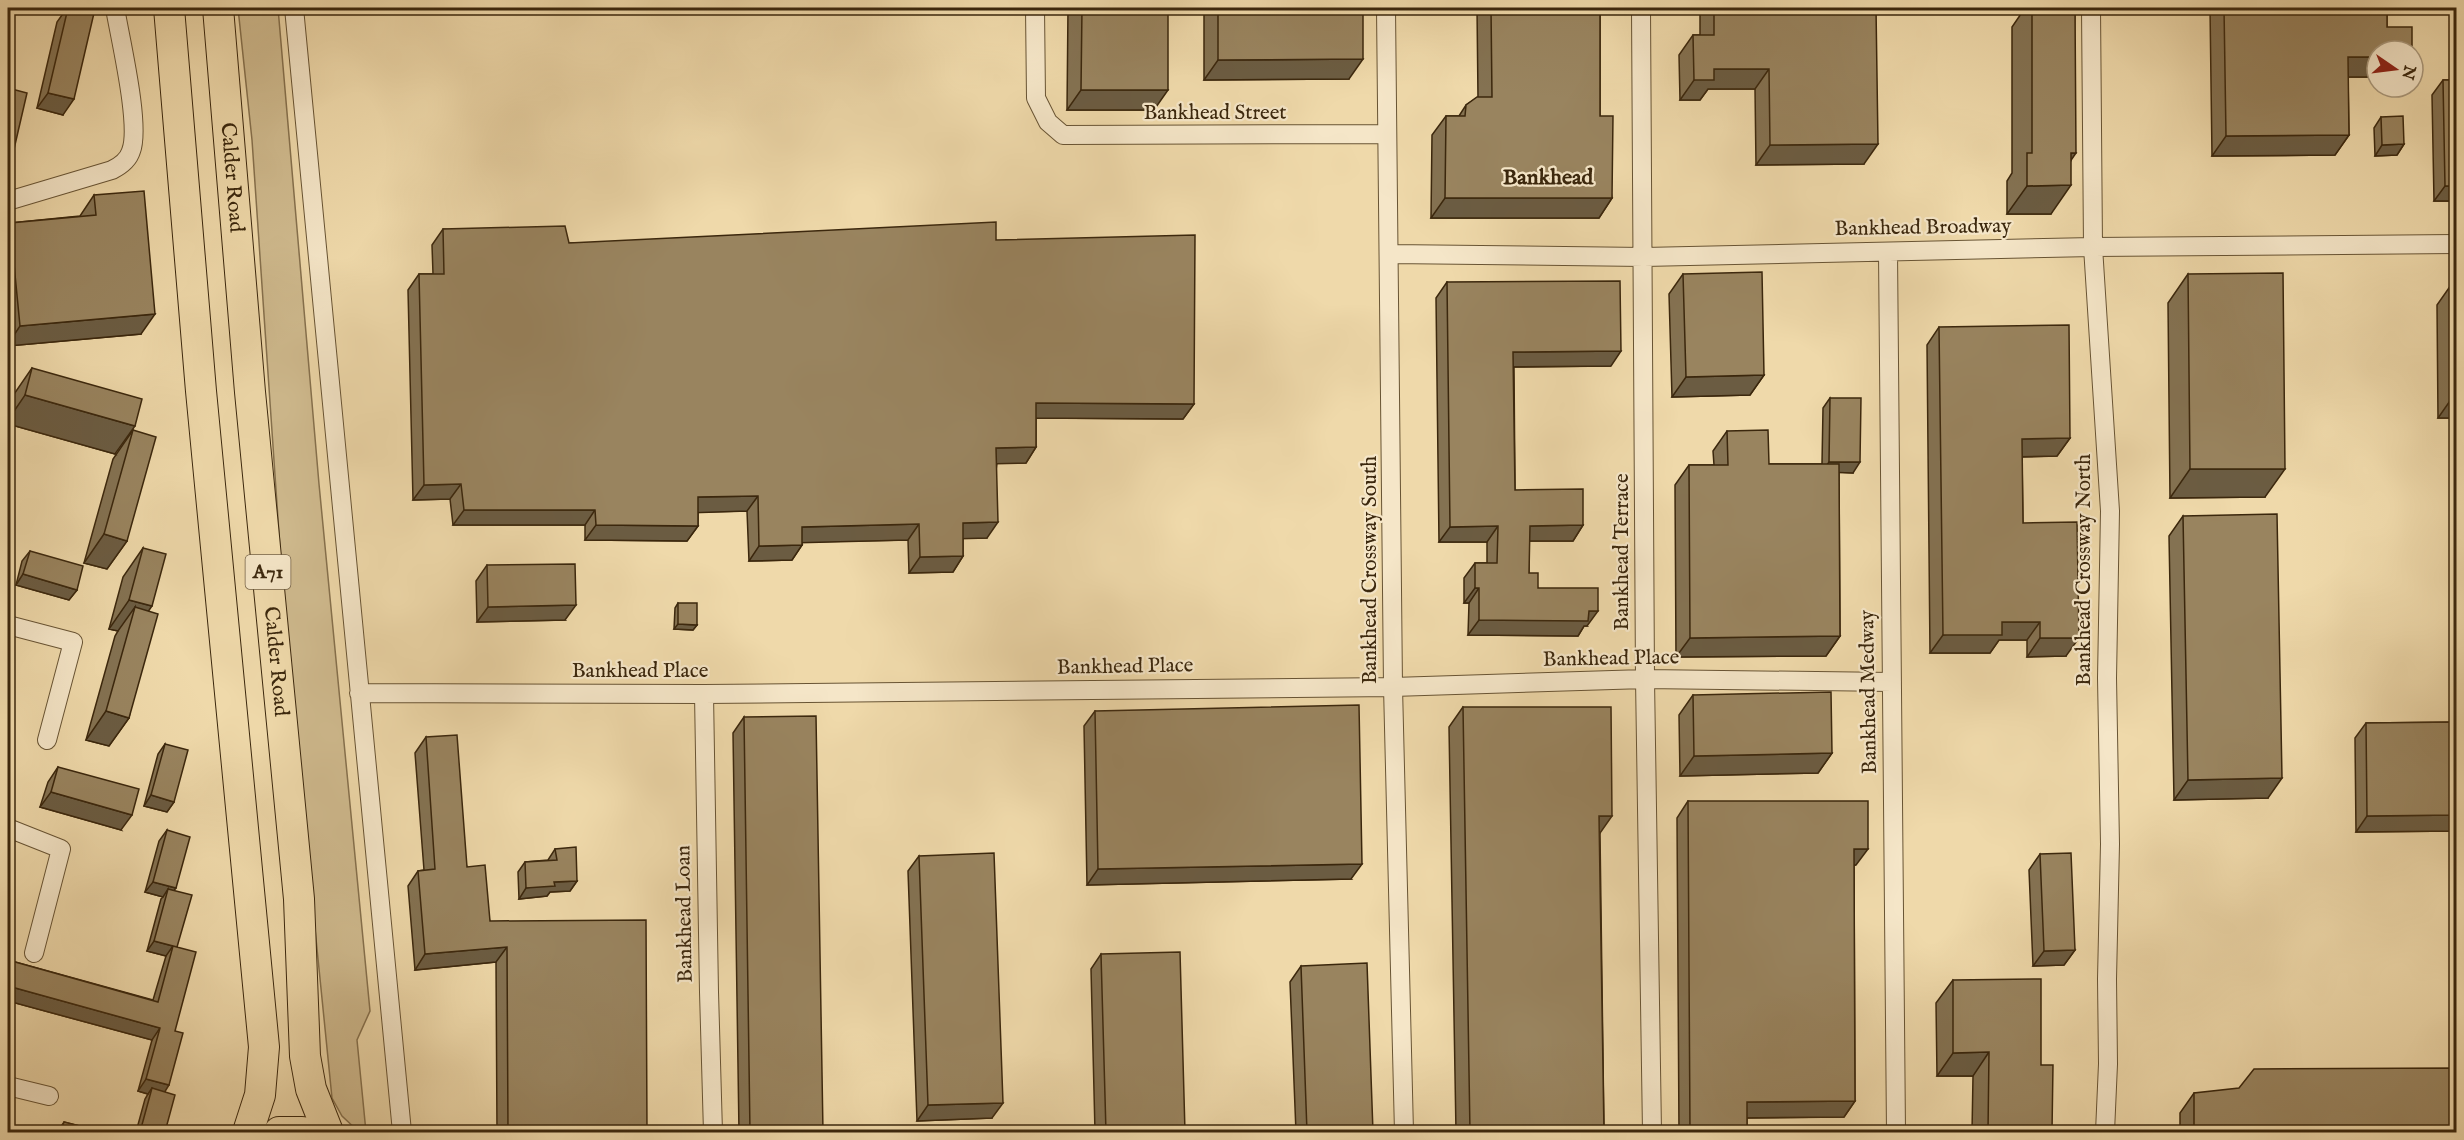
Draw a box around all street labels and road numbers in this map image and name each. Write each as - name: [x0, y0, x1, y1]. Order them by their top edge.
- street label: Bankhead Street: [1143, 100, 1287, 127]
- street label: Calder Road: [214, 121, 250, 234]
- street label: Bankhead Broadway: [1834, 213, 2012, 243]
- street label: Bankhead Crossway North: [2071, 454, 2098, 686]
- street label: Bankhead Crossway South: [1357, 456, 1384, 684]
- street label: Bankhead Terrace: [1609, 473, 1636, 631]
- road number: A71: [246, 555, 290, 589]
- street label: Calder Road: [257, 605, 295, 718]
- street label: Bankhead Medway: [1854, 609, 1884, 774]
- street label: Bankhead Place: [1542, 644, 1680, 674]
- street label: Bankhead Place: [1056, 652, 1194, 682]
- street label: Bankhead Place: [572, 658, 709, 685]
- street label: Bankhead Loan: [670, 845, 700, 983]

